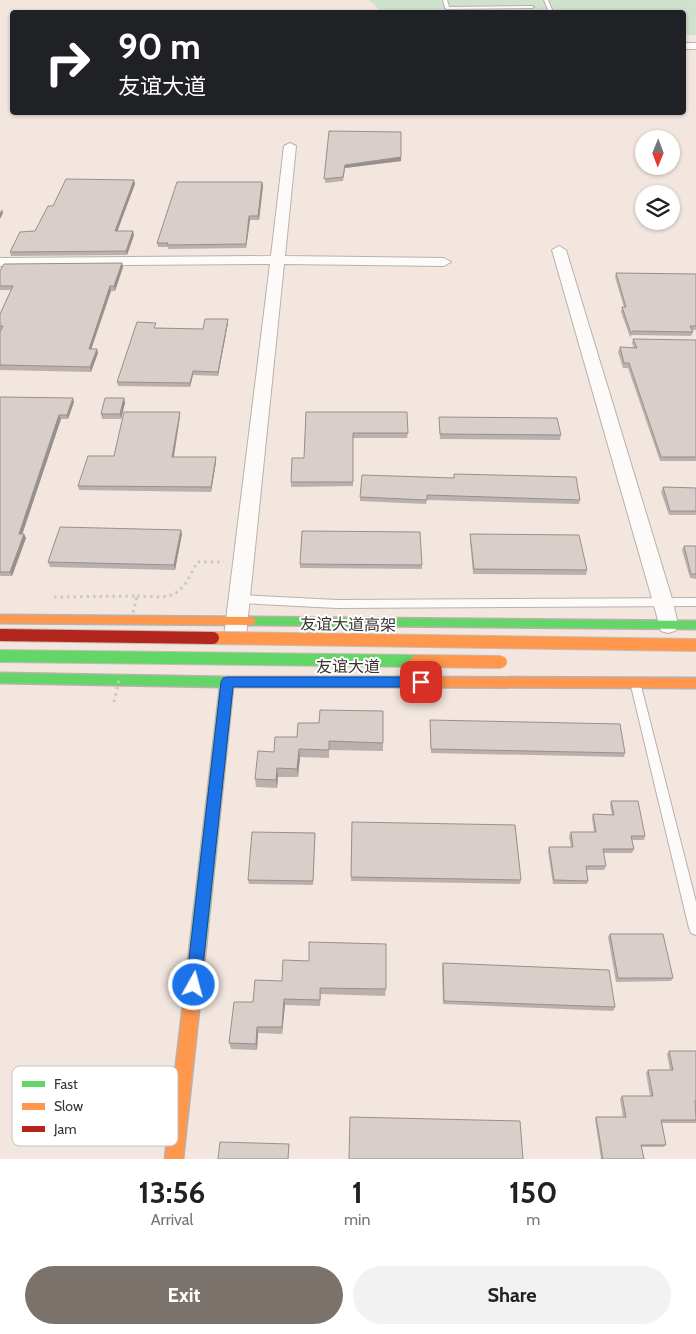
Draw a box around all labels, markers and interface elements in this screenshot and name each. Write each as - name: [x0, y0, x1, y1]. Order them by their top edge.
- text: 90 m: [118, 25, 201, 68]
- icon: right: [35, 30, 100, 95]
- text: 友谊大道: [118, 73, 206, 100]
- north arrow: [635, 130, 680, 175]
- map controls: [635, 130, 680, 230]
- button: layers: [635, 185, 680, 230]
- street label: 友谊大道高架: [300, 614, 396, 635]
- street label: 友谊大道: [316, 657, 380, 676]
- pin: [400, 661, 442, 703]
- icon: arrive: [407, 668, 435, 696]
- position arrow: [167, 958, 219, 1010]
- legend: [12, 1066, 178, 1146]
- text: Fast: [54, 1075, 78, 1093]
- text: Slow: [54, 1097, 83, 1115]
- text: Jam: [53, 1120, 76, 1138]
- text: 13:56: [139, 1174, 205, 1211]
- text: 1: [352, 1174, 363, 1211]
- text: 150: [509, 1174, 557, 1211]
- text: Arrival: [151, 1210, 193, 1229]
- text: min: [344, 1210, 370, 1229]
- text: m: [526, 1210, 540, 1229]
- button: Exit: [25, 1266, 343, 1324]
- button: Share: [353, 1266, 671, 1324]

